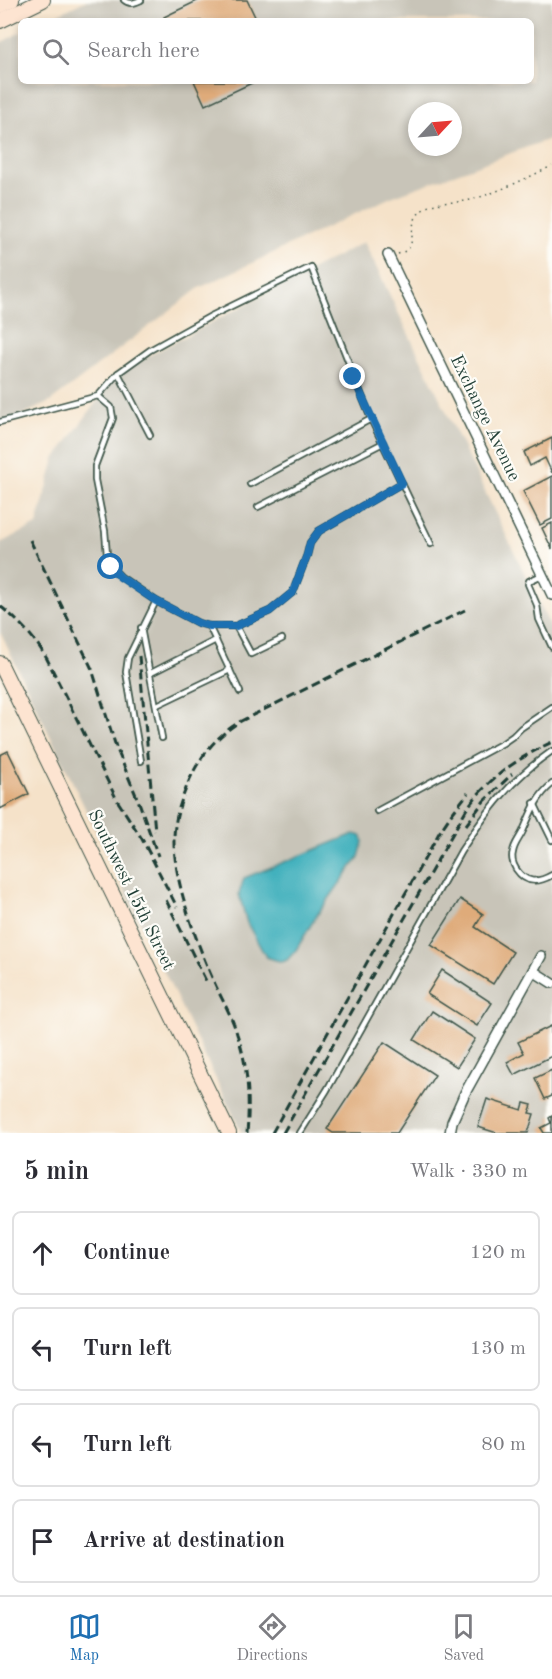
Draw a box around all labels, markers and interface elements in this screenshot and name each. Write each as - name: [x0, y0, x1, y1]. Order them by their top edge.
- search box: [18, 18, 534, 84]
- icon: search: [39, 35, 72, 68]
- text: Search here: [87, 40, 200, 62]
- north arrow: [408, 102, 462, 156]
- street label: Exchange Avenue: [447, 352, 523, 484]
- route end: [339, 363, 365, 389]
- route start: [97, 553, 123, 579]
- street label: Southwest 15th Street: [84, 807, 178, 973]
- text: 5 min: [24, 1159, 89, 1185]
- text: Walk · 330 m: [409, 1162, 528, 1182]
- icon: ahead: [26, 1237, 59, 1270]
- text: Continue: [83, 1242, 170, 1264]
- text: 120 m: [470, 1243, 526, 1263]
- icon: left: [26, 1333, 59, 1366]
- text: Turn left: [83, 1338, 172, 1360]
- text: 130 m: [470, 1339, 526, 1359]
- icon: left: [26, 1429, 59, 1462]
- text: Turn left: [83, 1434, 172, 1456]
- text: 80 m: [481, 1435, 526, 1455]
- icon: arrive: [26, 1525, 59, 1558]
- text: Arrive at destination: [83, 1530, 285, 1552]
- tab: Map: [68, 1610, 101, 1666]
- tab: Directions: [237, 1610, 308, 1666]
- tab: Saved: [443, 1610, 484, 1666]

